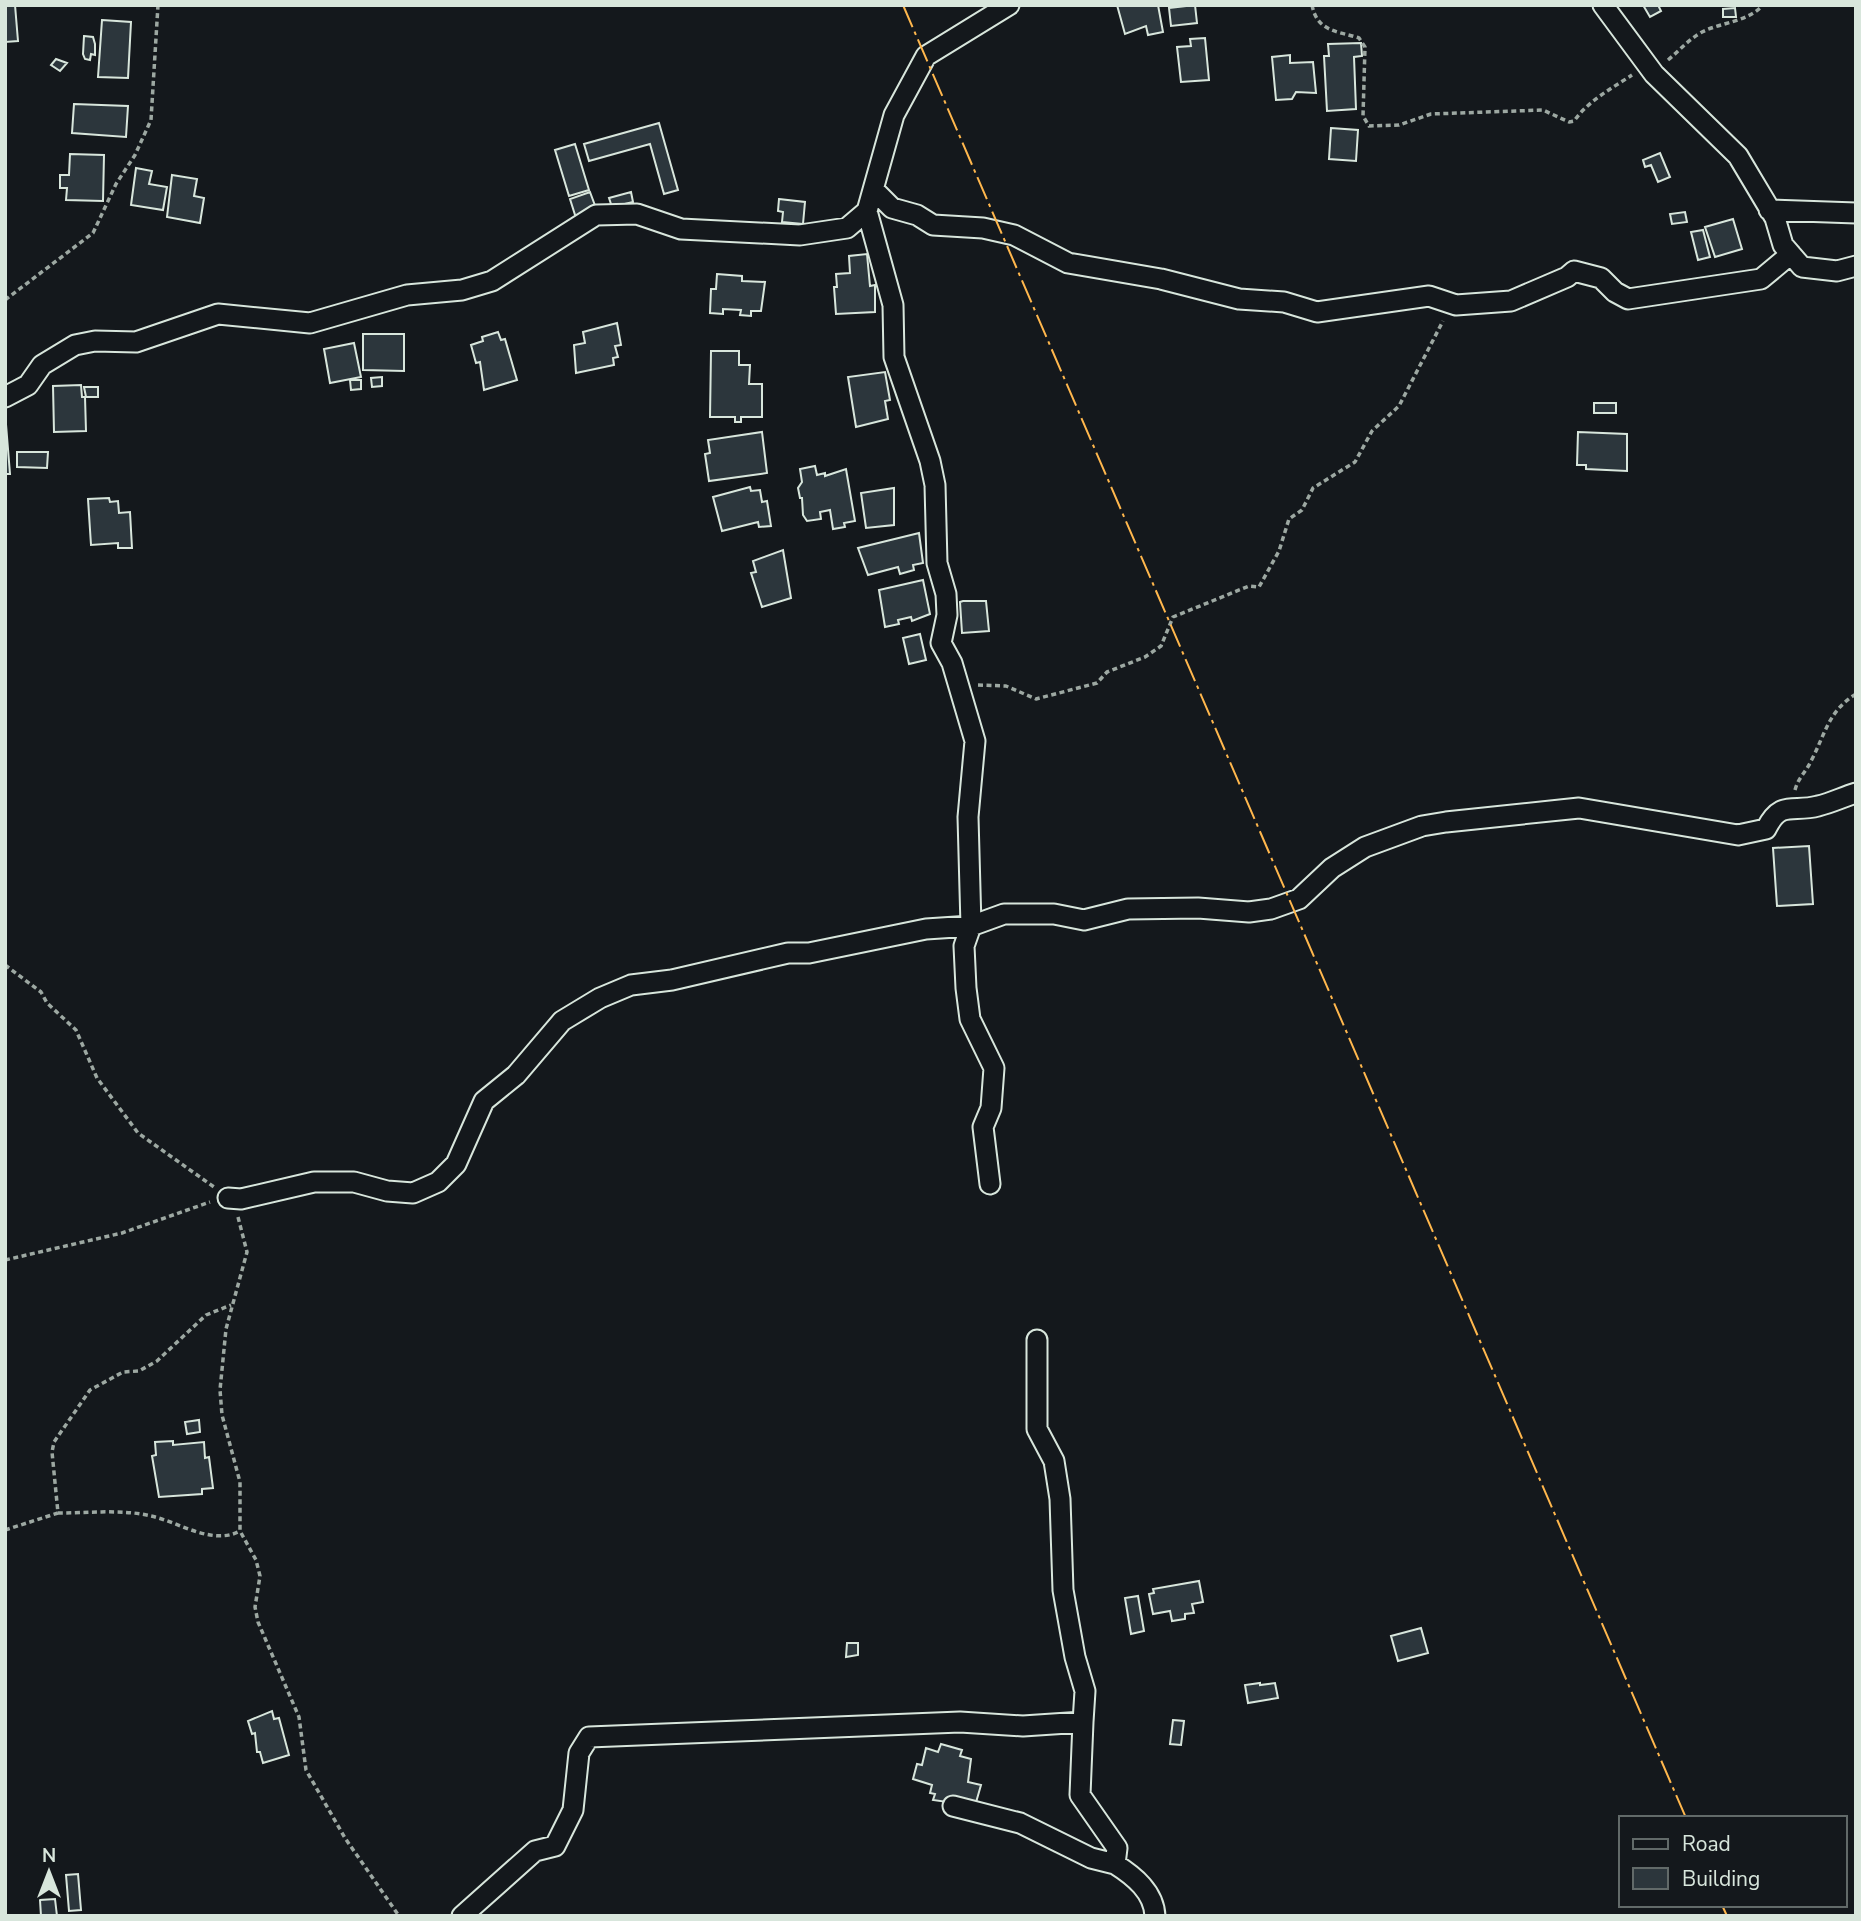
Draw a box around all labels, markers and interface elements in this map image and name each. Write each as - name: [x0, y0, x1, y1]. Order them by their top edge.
- legend: [1619, 1816, 1847, 1907]
- text: Road: [1682, 1830, 1731, 1858]
- north arrow: [14, 1837, 84, 1907]
- text: N: [42, 1843, 56, 1869]
- text: Building: [1682, 1865, 1760, 1893]

